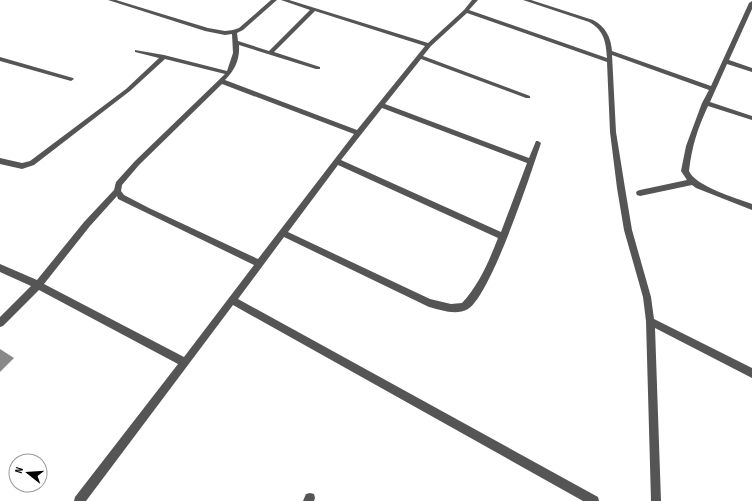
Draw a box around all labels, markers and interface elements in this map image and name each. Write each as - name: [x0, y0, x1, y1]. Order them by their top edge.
- north arrow: [8, 453, 48, 493]
- text: N: [12, 465, 26, 475]

